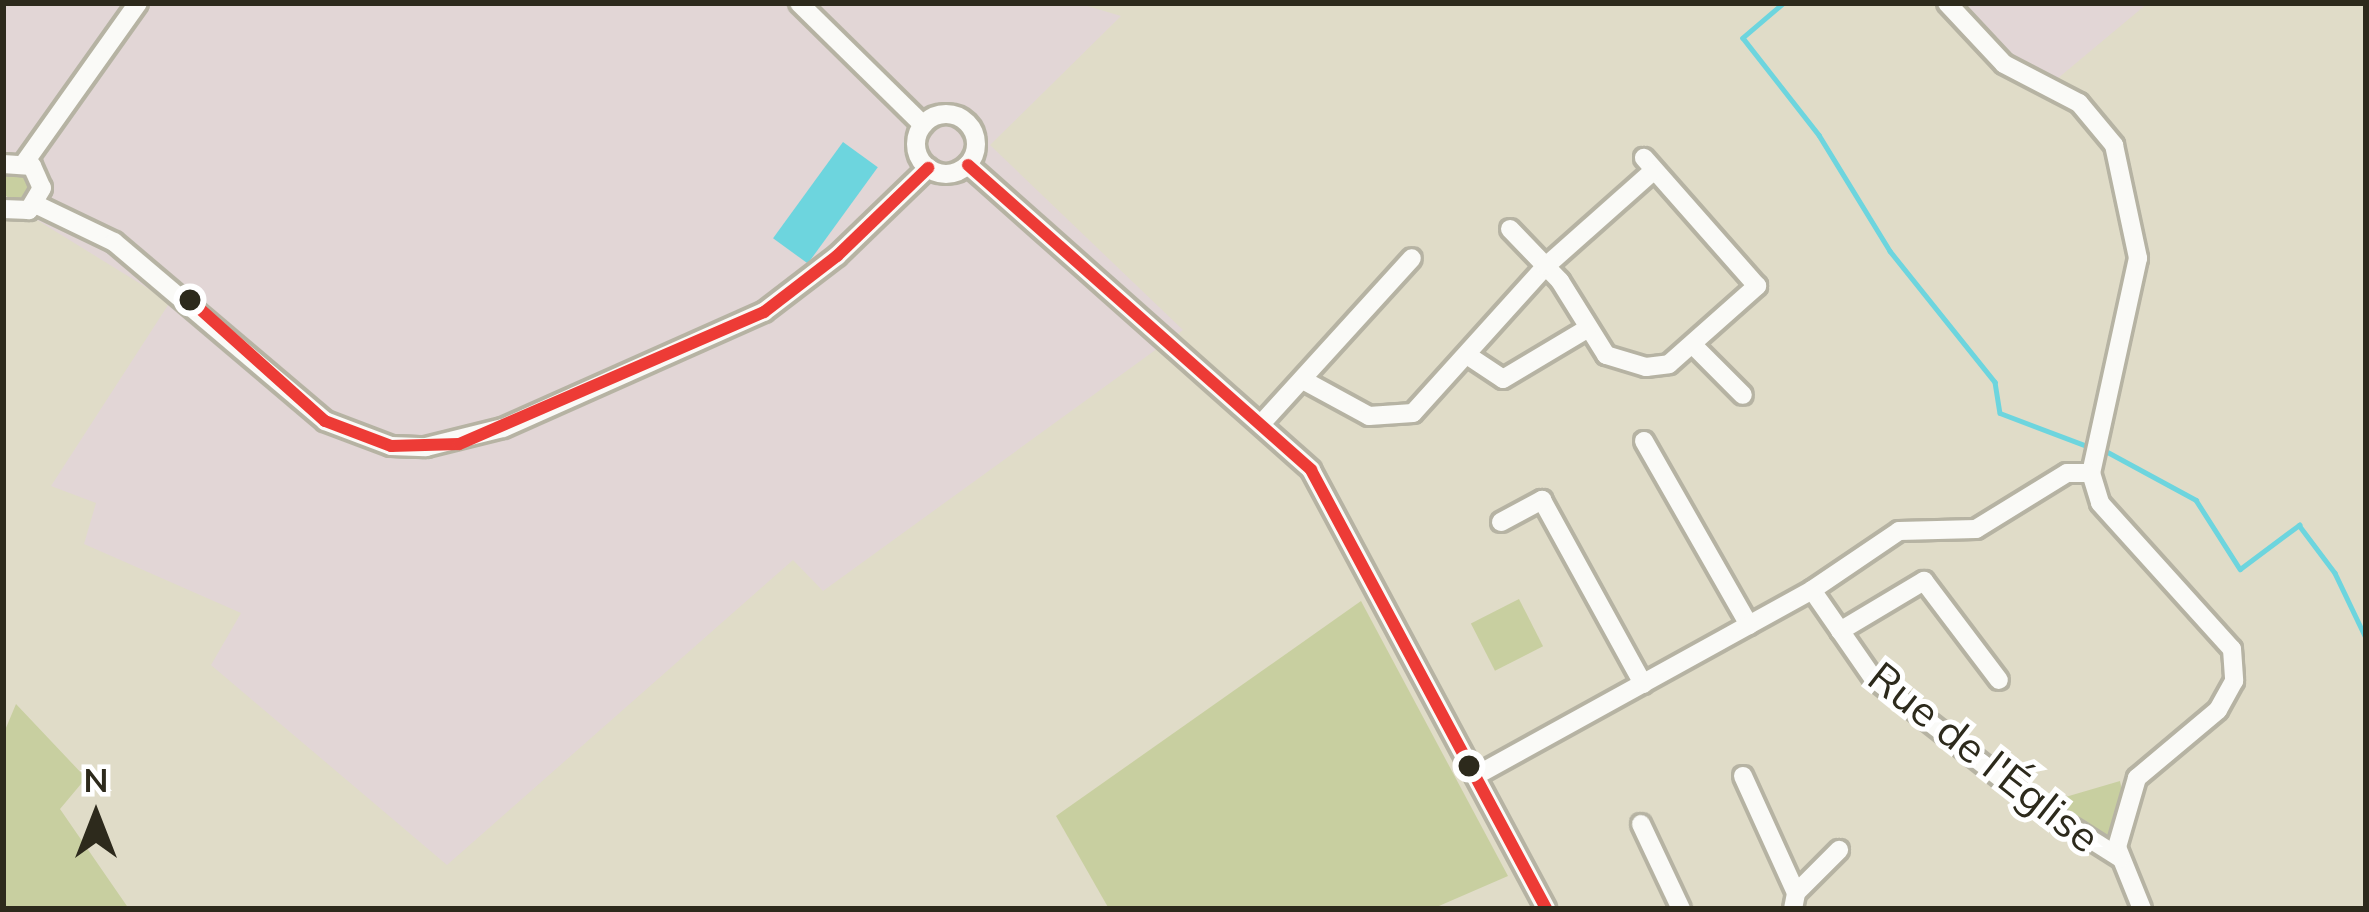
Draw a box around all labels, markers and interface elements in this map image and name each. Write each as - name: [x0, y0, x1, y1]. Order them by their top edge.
- unlabelled marker: [179, 289, 201, 311]
- street label: Rue de l'Église: [1859, 651, 2109, 863]
- unlabelled marker: [1458, 755, 1480, 777]
- north arrow: [36, 756, 156, 876]
- text: N: [84, 759, 108, 800]

